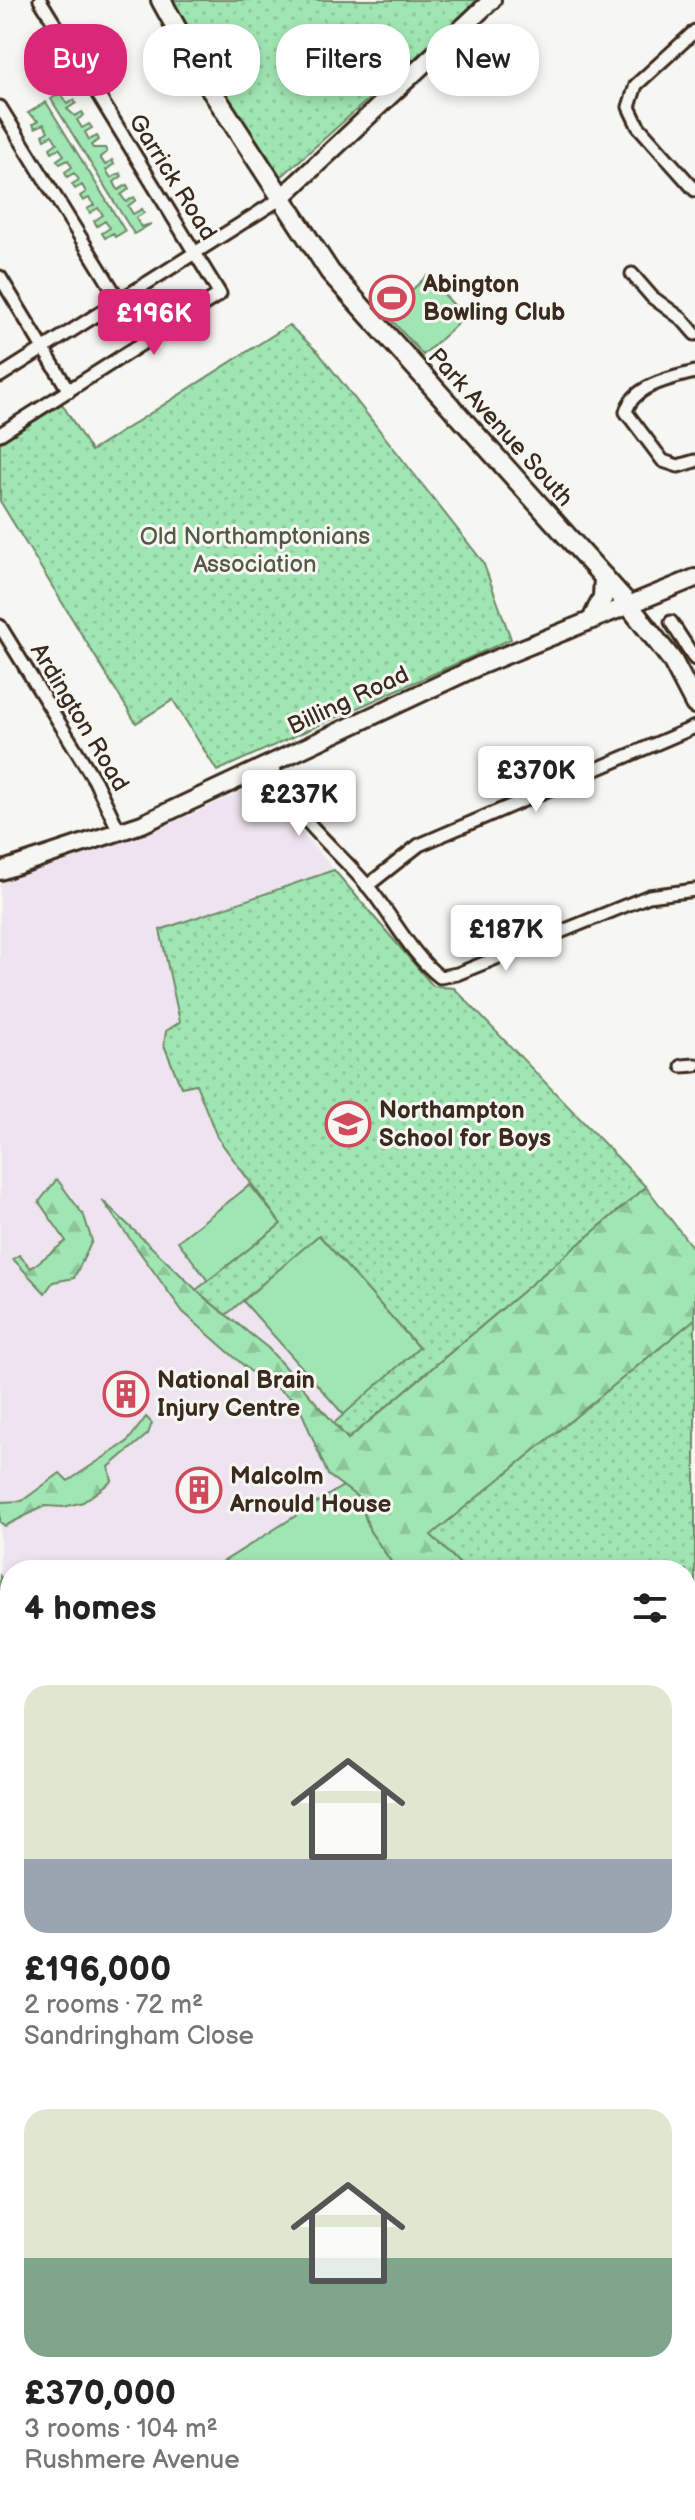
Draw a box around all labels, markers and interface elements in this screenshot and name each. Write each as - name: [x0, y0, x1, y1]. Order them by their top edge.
- chip: Buy: [24, 24, 127, 96]
- chip: Rent: [143, 24, 260, 96]
- chip: Filters: [276, 24, 410, 96]
- chip: New: [426, 24, 539, 96]
- street label: Garrick Road: [122, 109, 223, 246]
- place label: Abington Bowling Club: [422, 270, 565, 327]
- sports icon: Abington Bowling Club: [368, 274, 416, 322]
- pin: £196K: [98, 289, 210, 357]
- text: £196K: [116, 299, 192, 330]
- street label: Park Avenue South: [422, 342, 579, 513]
- park label: Old Northamptonians Association: [140, 522, 370, 579]
- street label: Ardington Road: [24, 638, 135, 797]
- street label: Billing Road: [283, 660, 413, 741]
- pin: £370K: [480, 746, 592, 814]
- text: £370K: [496, 756, 576, 787]
- pin: £237K: [243, 770, 355, 838]
- text: £237K: [260, 780, 338, 811]
- pin: £187K: [450, 905, 562, 973]
- text: £187K: [469, 915, 543, 946]
- place label: Northampton School for Boys: [379, 1096, 551, 1153]
- school or university icon: Northampton School for Boys: [324, 1100, 372, 1148]
- place label: National Brain Injury Centre: [157, 1366, 315, 1423]
- building icon: National Brain Injury Centre: [102, 1370, 150, 1418]
- place label: Malcolm Arnould House: [229, 1462, 392, 1519]
- building icon: Malcolm Arnould House: [175, 1466, 223, 1514]
- icon: filters: [628, 1586, 672, 1630]
- text: 4 homes: [24, 1588, 156, 1629]
- icon: home: [276, 1737, 420, 1881]
- text: £196,000: [24, 1949, 171, 1990]
- text: 2 rooms · 72 m²: [24, 1990, 203, 2021]
- text: Sandringham Close: [24, 2021, 254, 2052]
- icon: home: [276, 2161, 420, 2305]
- text: £370,000: [24, 2373, 176, 2414]
- text: 3 rooms · 104 m²: [24, 2414, 218, 2445]
- text: Rushmere Avenue: [24, 2445, 240, 2476]

